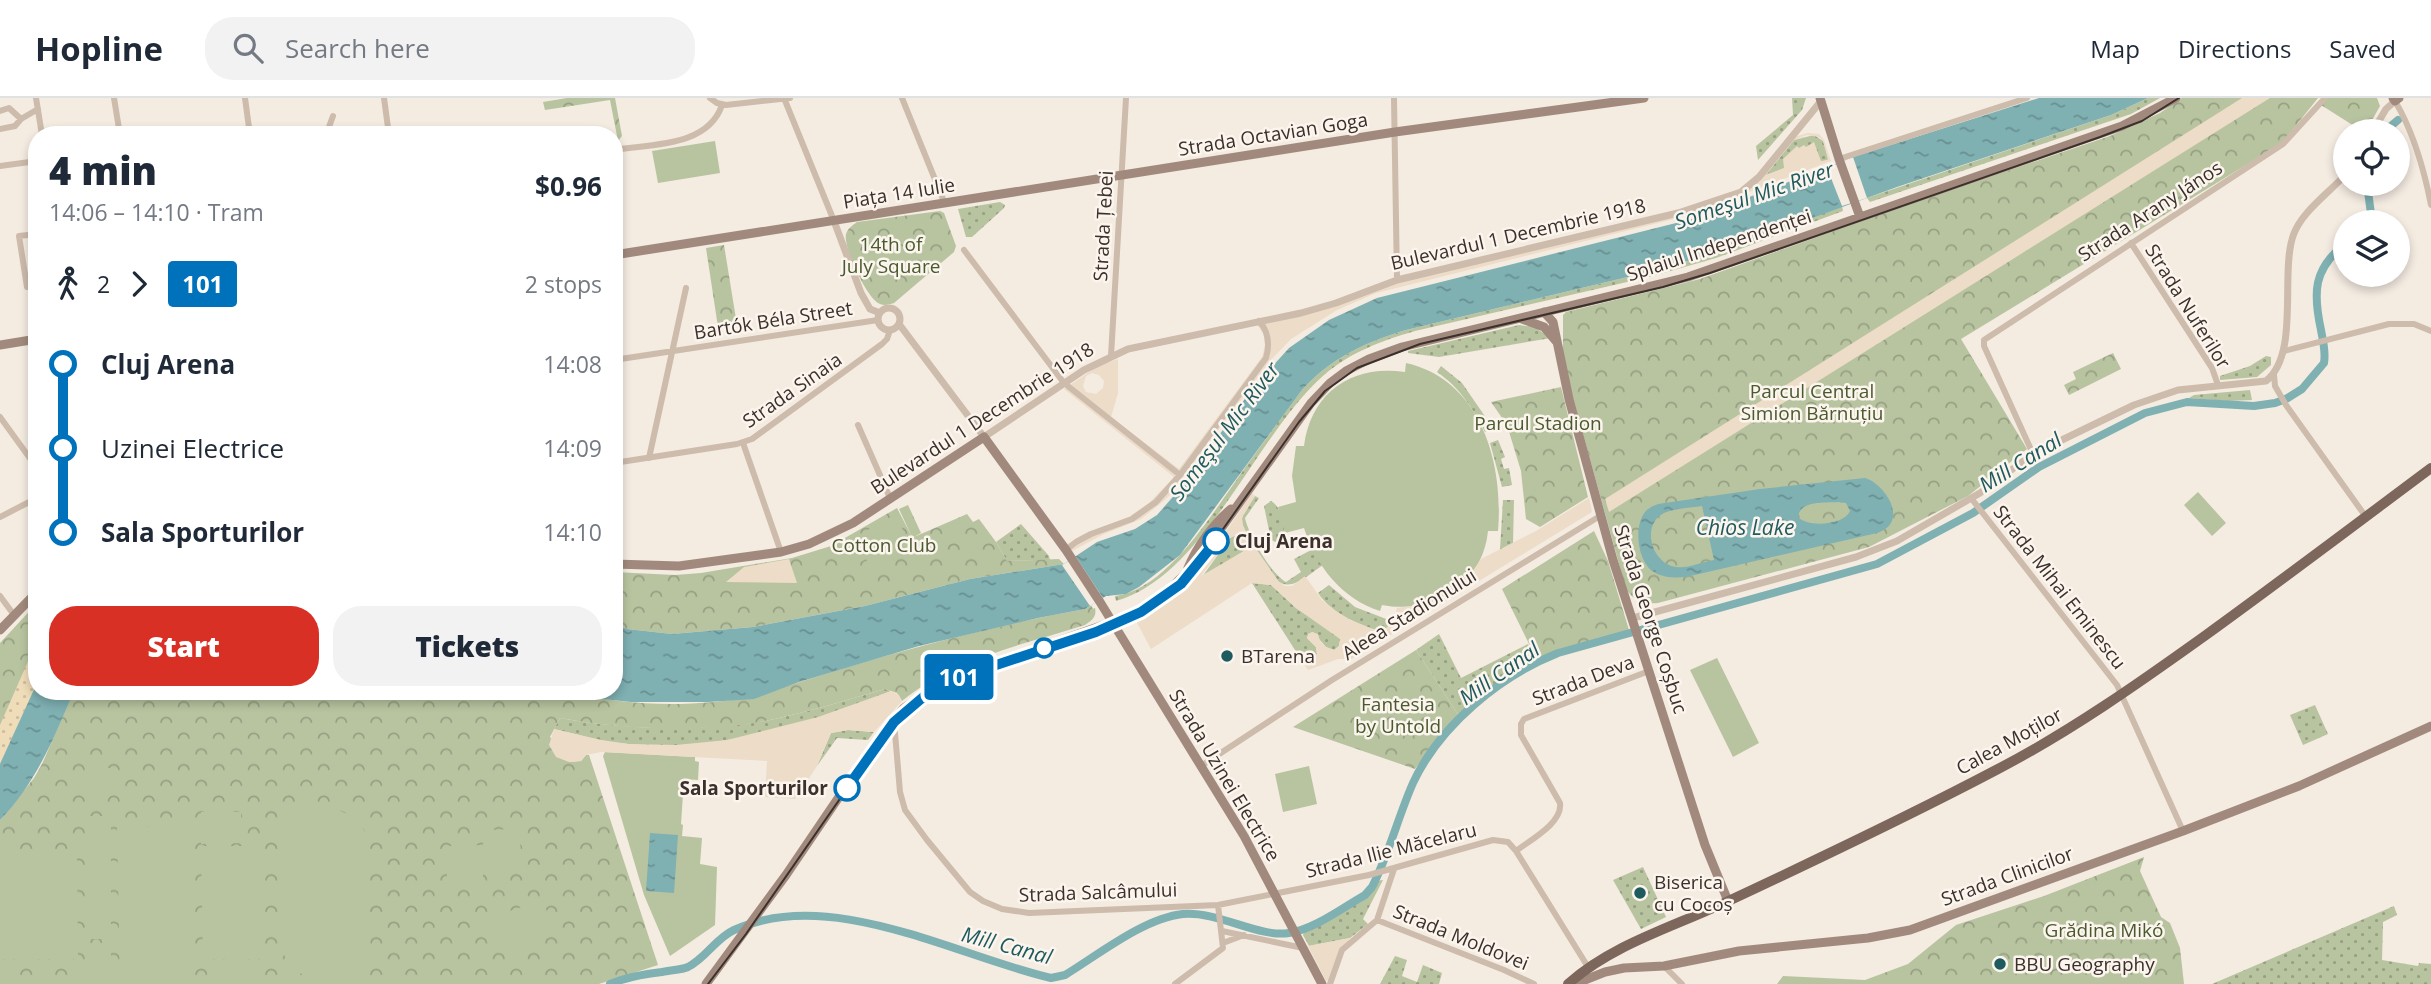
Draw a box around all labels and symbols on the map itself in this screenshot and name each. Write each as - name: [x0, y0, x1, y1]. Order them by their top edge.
- street label: Strada Octavian Goga: [1176, 106, 1370, 162]
- water label: Someşul Mic River: [1671, 154, 1838, 235]
- street label: Strada Arany János: [2073, 155, 2227, 267]
- street label: Strada Țebei: [1087, 170, 1119, 282]
- street label: Piața 14 Iulie: [841, 171, 957, 215]
- street label: Bulevardul 1 Decembrie 1918: [1388, 192, 1648, 276]
- street label: Splaiul Independenței: [1623, 203, 1815, 287]
- park label: 14th of July Square: [840, 231, 940, 279]
- street label: Strada Nuferilor: [2139, 239, 2237, 373]
- street label: Bartók Béla Street: [692, 295, 854, 345]
- street label: Bulevardul 1 Decembrie 1918: [865, 336, 1099, 500]
- street label: Strada Sinaia: [737, 346, 847, 434]
- water label: Someşul Mic River: [1163, 355, 1286, 506]
- park label: Parcul Central Simion Bărnuțiu: [1741, 378, 1883, 426]
- park label: Parcul Stadion: [1474, 410, 1602, 436]
- water label: Mill Canal: [1973, 425, 2067, 498]
- street label: Strada Mihai Eminescu: [1988, 500, 2132, 674]
- water label: Chios Lake: [1696, 513, 1794, 541]
- street label: Strada George Coșbuc: [1608, 521, 1694, 717]
- marker: Cluj Arena: [1203, 528, 1229, 554]
- place label: Cluj Arena: [1235, 528, 1333, 554]
- park label: Cotton Club: [831, 532, 937, 558]
- street label: Aleea Stadionului: [1337, 562, 1481, 666]
- water label: Mill Canal: [1453, 635, 1545, 711]
- unlabelled marker: [1034, 638, 1054, 658]
- place label: BTarena: [1241, 643, 1315, 669]
- marker: BTarena: [1219, 648, 1235, 664]
- street label: Strada Deva: [1528, 649, 1638, 711]
- line badge: 101: [919, 654, 999, 700]
- street label: Strada Uzinei Electrice: [1163, 684, 1287, 866]
- park label: Fantesia by Untold: [1355, 691, 1441, 739]
- street label: Calea Moților: [1951, 701, 2067, 781]
- place label: Sala Sporturilor: [680, 775, 828, 801]
- marker: Sala Sporturilor: [834, 775, 860, 801]
- street label: Strada Ilie Măcelaru: [1303, 816, 1479, 884]
- street label: Strada Clinicilor: [1937, 840, 2077, 912]
- place label: Biserica cu Cocoș: [1654, 869, 1733, 917]
- street label: Strada Salcâmului: [1018, 876, 1178, 908]
- marker: Biserica cu Cocoș: [1632, 885, 1648, 901]
- street label: Strada Moldovei: [1389, 898, 1533, 976]
- park label: Grădina Mikó: [2044, 917, 2164, 943]
- water label: Mill Canal: [959, 920, 1056, 971]
- place label: BBU Geography: [2014, 951, 2155, 977]
- marker: BBU Geography: [1992, 956, 2008, 972]

